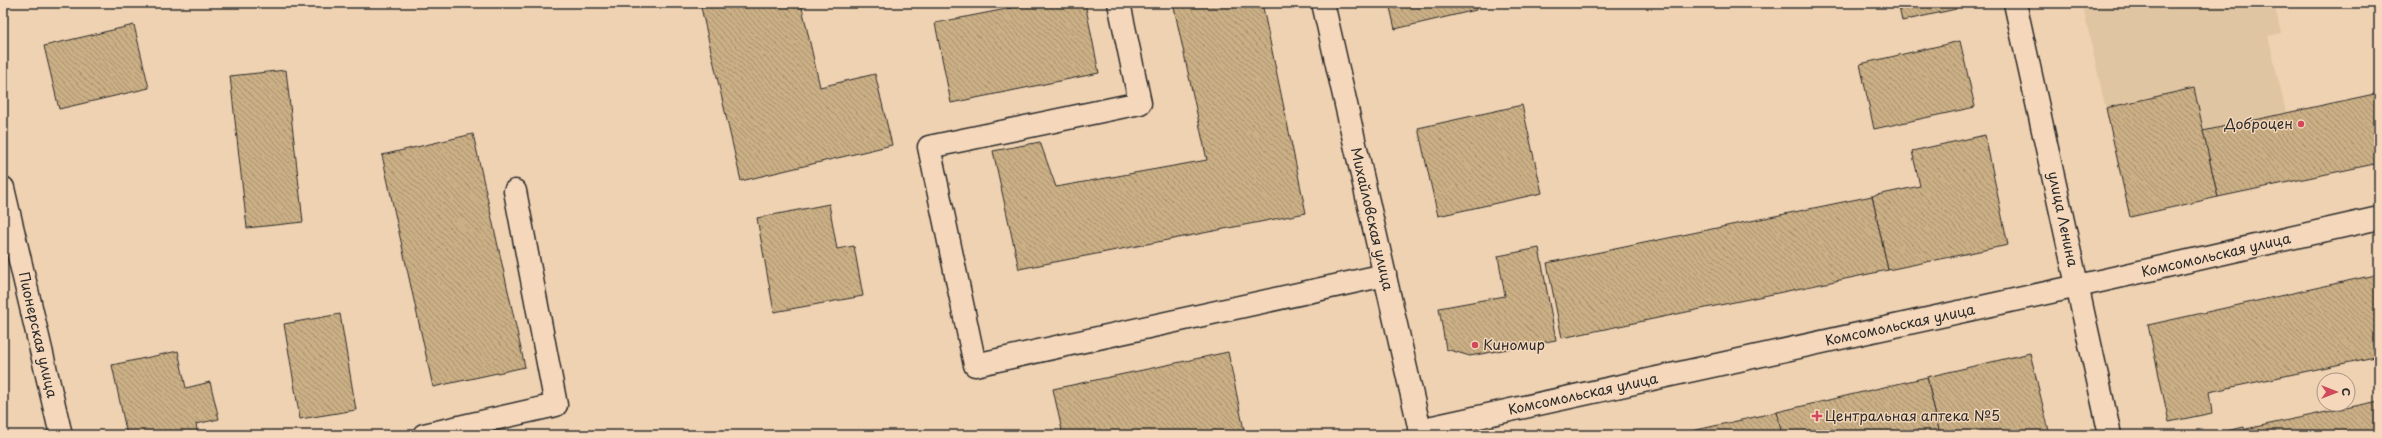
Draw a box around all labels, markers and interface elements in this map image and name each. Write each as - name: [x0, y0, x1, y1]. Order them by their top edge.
- place label: Доброцен: [2224, 113, 2293, 134]
- marker: Доброцен: [2296, 119, 2306, 129]
- street label: Михайловская улица: [1346, 145, 1399, 293]
- street label: улица Ленина: [2043, 169, 2084, 269]
- street label: Комсомольская улица: [2139, 227, 2293, 282]
- street label: Пионерская улица: [14, 270, 63, 400]
- street label: Комсомольская улица: [1823, 298, 1977, 351]
- place label: Киномир: [1483, 334, 1545, 355]
- marker: Киномир: [1470, 340, 1480, 350]
- street label: Комсомольская улица: [1506, 367, 1660, 420]
- north arrow: [2316, 372, 2356, 412]
- text: С: [2338, 388, 2355, 396]
- place label: Центральная аптека №5: [1825, 405, 2000, 426]
- marker: Центральная аптека №5: [1812, 411, 1822, 421]

